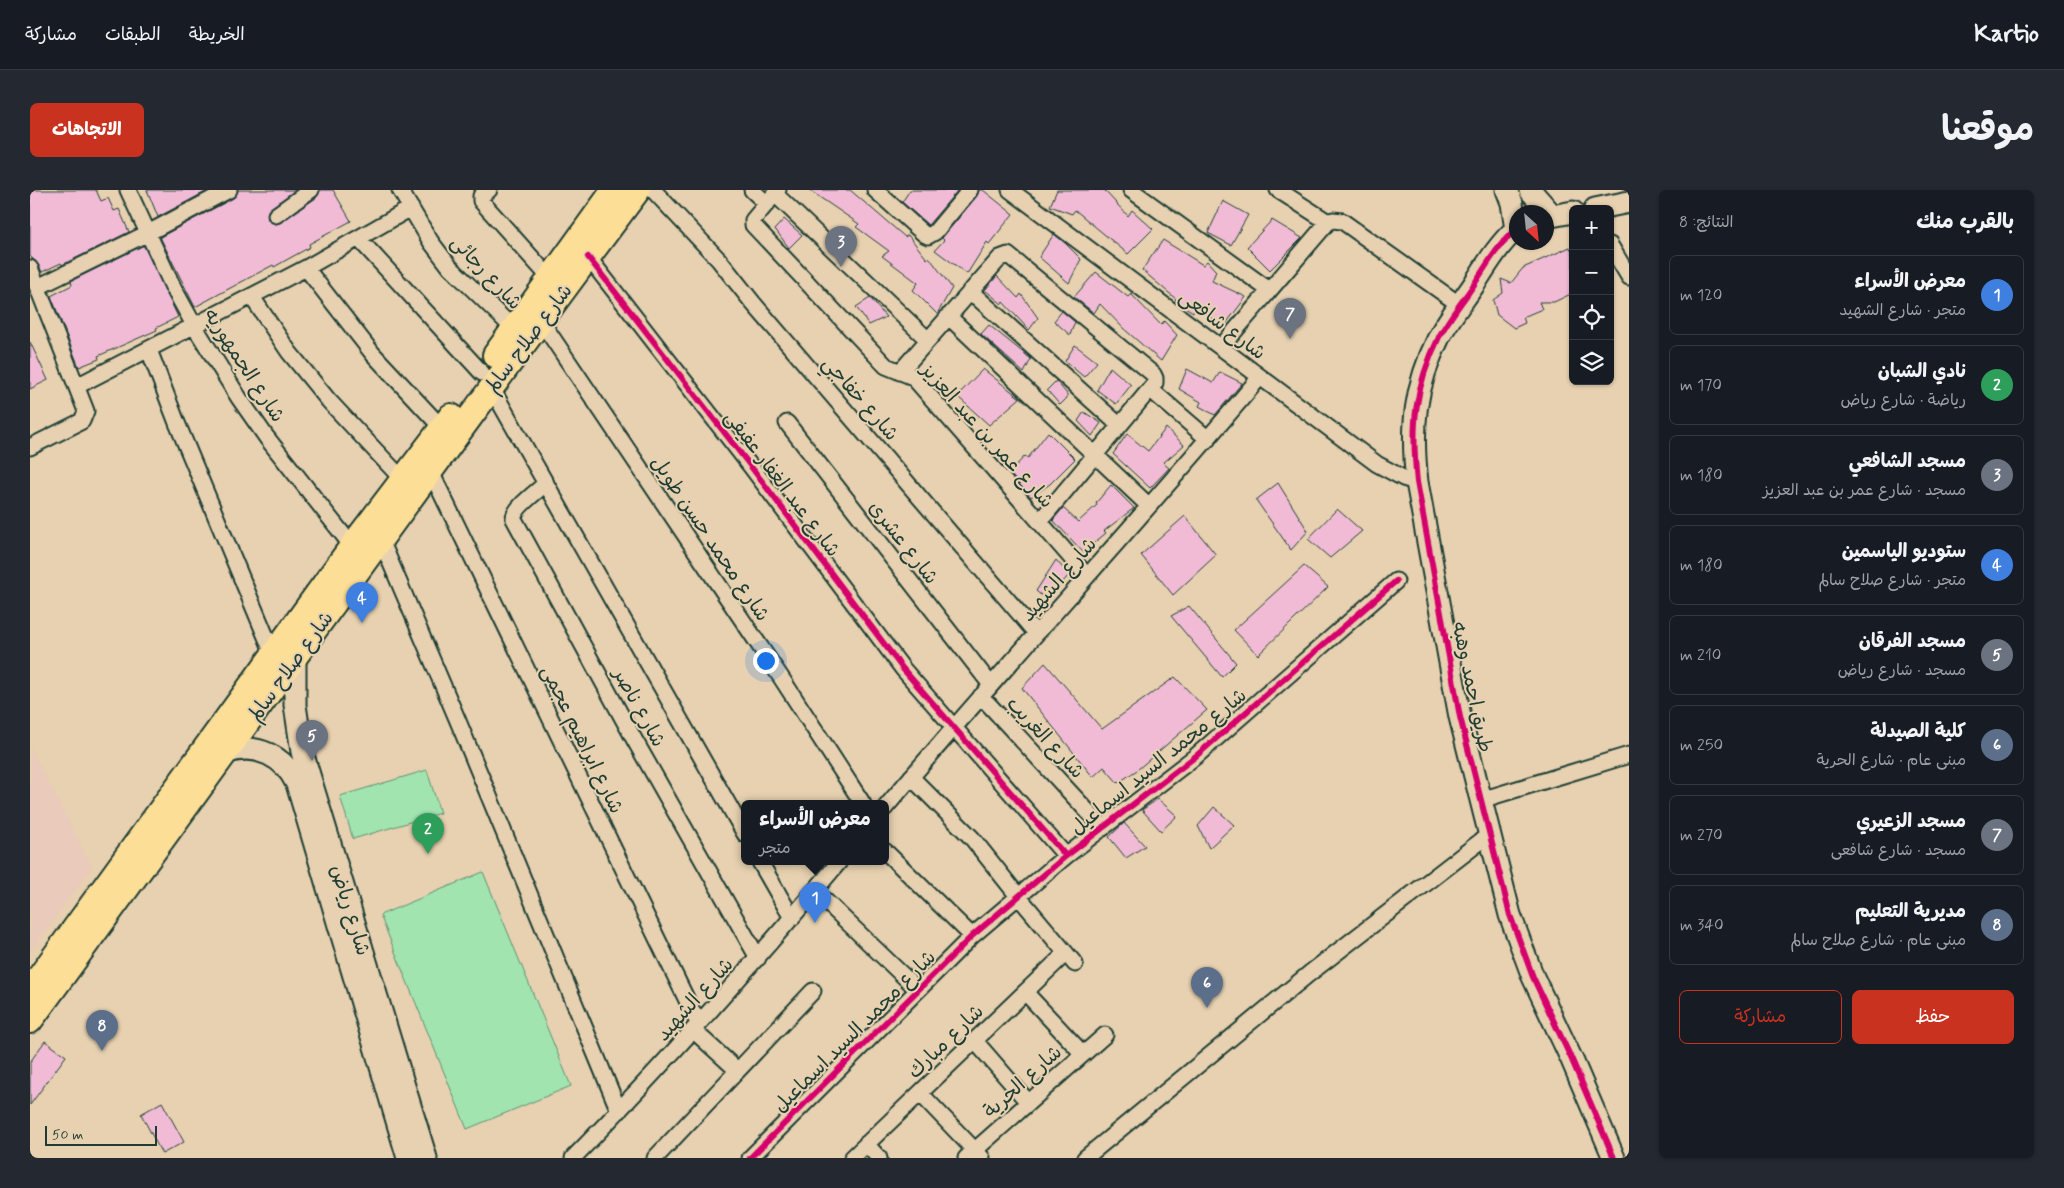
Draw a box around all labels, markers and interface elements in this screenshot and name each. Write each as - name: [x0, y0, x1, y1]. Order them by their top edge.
- text: Kartio: [1974, 19, 2039, 50]
- text: مشاركة: [25, 23, 77, 47]
- text: الطبقات: [105, 23, 161, 47]
- text: الخريطة: [189, 23, 245, 47]
- button: الاتجاهات: [30, 103, 144, 157]
- text: موقعنا: [1941, 107, 2034, 153]
- north arrow: [1509, 205, 1554, 250]
- map controls: [1569, 205, 1614, 385]
- button: +: [1569, 205, 1614, 250]
- text: بالقرب منك: [1916, 208, 2014, 236]
- text: النتائج: 8: [1679, 212, 1734, 233]
- pin: 3: [825, 226, 857, 267]
- street label: شارع رجائى: [444, 230, 528, 316]
- button: −: [1569, 250, 1614, 295]
- text: معرض الأسراء: [1854, 269, 1966, 294]
- street label: شارع صلاح سالم: [479, 279, 579, 399]
- street label: شارع شافعى: [1173, 284, 1271, 367]
- text: 120 m: [1680, 285, 1722, 306]
- text: 1: [1993, 285, 2001, 306]
- button: locate: [1569, 295, 1614, 340]
- pin: 7: [1274, 298, 1306, 339]
- text: متجر · شارع الشهيد: [1839, 300, 1966, 321]
- street label: شارع الجمهوريه: [197, 304, 291, 428]
- button: layers: [1569, 340, 1614, 385]
- street label: شارع خفاجي: [813, 351, 904, 449]
- street label: شارع عمر بن عبد العزيز: [913, 356, 1060, 515]
- text: نادي الشبان: [1878, 359, 1966, 384]
- text: 170 m: [1680, 375, 1722, 396]
- text: 2: [1993, 375, 2001, 396]
- text: رياضة · شارع رياض: [1841, 390, 1966, 411]
- street label: شارع عبد الغفار عفيفى: [718, 405, 846, 563]
- text: مسجد الشافعي: [1849, 449, 1966, 474]
- street label: شارع محمد حسن طويل: [644, 451, 775, 627]
- text: 180 m: [1680, 465, 1723, 486]
- text: 3: [1993, 465, 2001, 486]
- text: مسجد · شارع عمر بن عبد العزيز: [1763, 480, 1966, 501]
- street label: شارع عشرى: [862, 496, 944, 590]
- street label: شارع الشهيد: [1015, 532, 1103, 628]
- text: ستوديو الياسمين: [1842, 539, 1966, 564]
- text: 180 m: [1680, 555, 1723, 576]
- text: 4: [1992, 555, 2002, 576]
- text: متجر · شارع صلاح سالم: [1818, 570, 1966, 591]
- pin: 4: [346, 582, 378, 623]
- street label: شارع صلاح سالم: [242, 606, 340, 728]
- street label: طريق احمد وهبه: [1444, 619, 1499, 755]
- text: مسجد الفرقان: [1859, 629, 1966, 654]
- text: 210 m: [1680, 645, 1721, 666]
- text: 5: [1992, 645, 2002, 666]
- your location: [753, 648, 779, 674]
- text: مسجد · شارع رياض: [1838, 660, 1966, 681]
- street label: شارع ابراهيم عجمى: [534, 661, 629, 818]
- street label: شارع ناصر: [605, 662, 671, 752]
- street label: شارع محمد السيد اسماعيل: [1065, 682, 1253, 842]
- street label: شارع الغريب: [1000, 691, 1090, 785]
- text: كلية الصيدلة: [1870, 719, 1966, 744]
- pin: 5: [296, 720, 328, 761]
- text: 250 m: [1680, 735, 1723, 756]
- text: 6: [1993, 735, 2001, 756]
- text: مبنى عام · شارع الحرية: [1817, 750, 1966, 771]
- popup: [741, 800, 889, 865]
- text: معرض الأسراء: [759, 807, 871, 832]
- text: مسجد الزعيري: [1856, 809, 1966, 834]
- pin: 2: [412, 813, 444, 854]
- text: 270 m: [1680, 825, 1723, 846]
- text: 7: [1992, 825, 2002, 846]
- text: متجر: [759, 838, 791, 859]
- text: مسجد · شارع شافعى: [1831, 840, 1966, 861]
- street label: شارع رياض: [323, 862, 376, 959]
- pin: 1: [799, 882, 831, 923]
- text: مديرية التعليم: [1855, 899, 1966, 924]
- text: 340 m: [1680, 915, 1724, 936]
- text: 8: [1992, 915, 2002, 936]
- text: مبنى عام · شارع صلاح سالم: [1790, 930, 1966, 951]
- street label: شارع محمد السيد اسماعيل: [768, 945, 942, 1119]
- street label: شارع الشهيد: [650, 952, 740, 1048]
- pin: 6: [1191, 967, 1223, 1008]
- button: مشاركة: [1679, 990, 1842, 1044]
- button: حفظ: [1852, 990, 2014, 1044]
- street label: شارع مبارك: [902, 999, 990, 1085]
- pin: 8: [86, 1010, 118, 1051]
- street label: شارع الحرية: [978, 1039, 1068, 1125]
- scale bar: [45, 1123, 158, 1146]
- text: 50 m: [52, 1126, 83, 1144]

